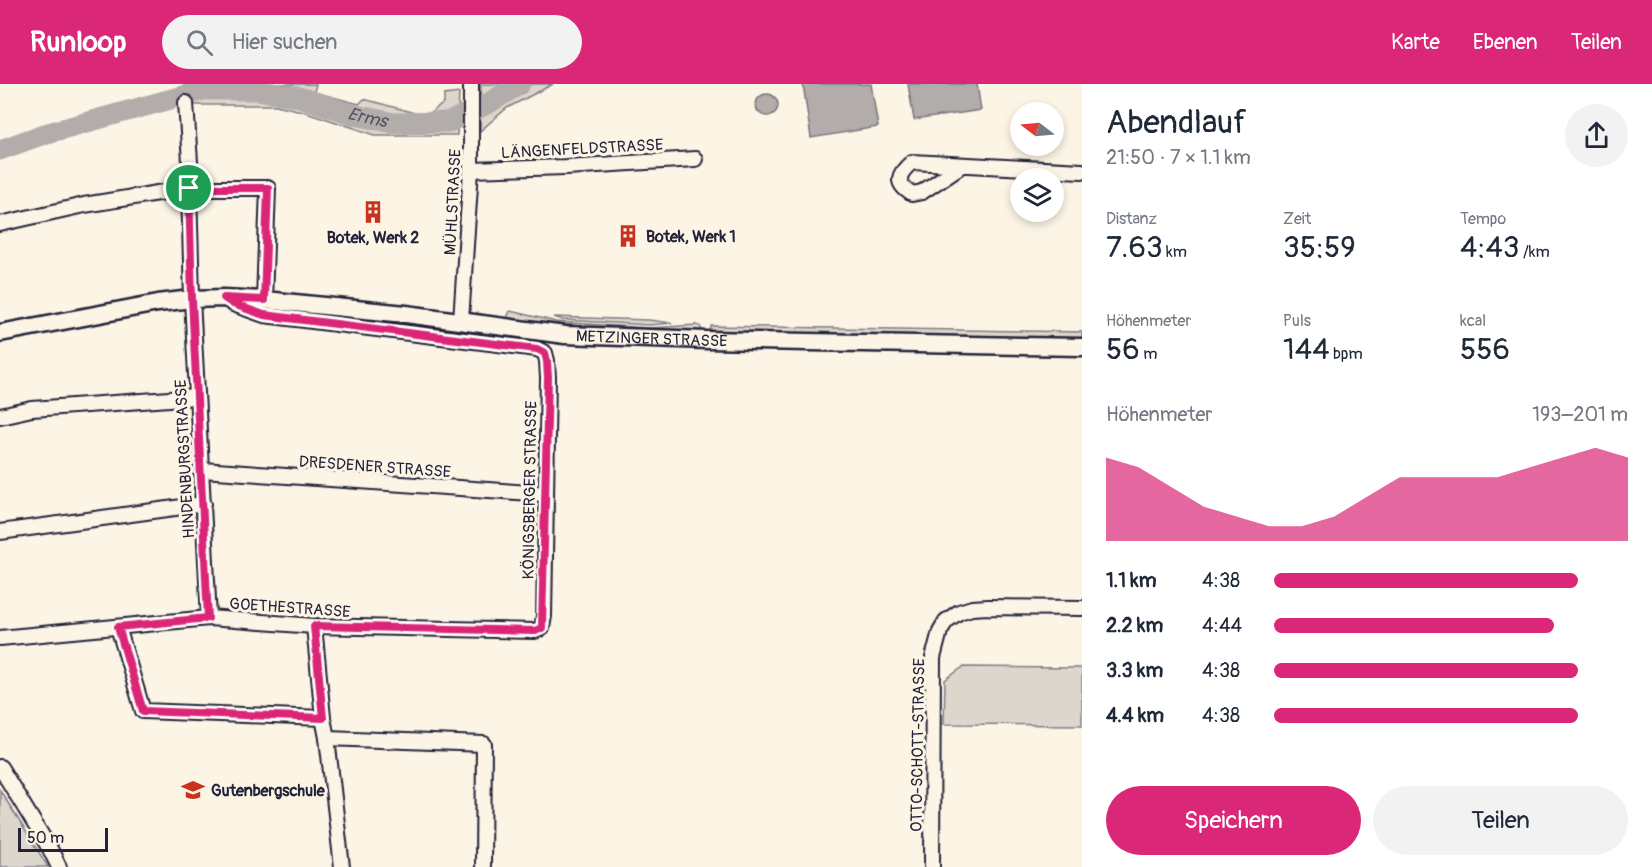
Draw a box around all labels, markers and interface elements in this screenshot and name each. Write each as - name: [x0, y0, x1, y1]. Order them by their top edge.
- search box: [162, 15, 582, 69]
- text: Runloop: [30, 25, 126, 60]
- icon: search: [183, 26, 216, 59]
- text: Hier suchen: [231, 28, 338, 56]
- text: Karte: [1391, 29, 1440, 56]
- text: Ebenen: [1473, 29, 1538, 56]
- text: Teilen: [1571, 29, 1622, 56]
- water label: Erms: [345, 102, 391, 134]
- north arrow: [1010, 102, 1064, 156]
- map controls: [1010, 102, 1064, 222]
- text: Abendlauf: [1106, 102, 1247, 143]
- button: share: [1565, 104, 1628, 167]
- street label: LÄNGENFELDSTRASSE: [500, 135, 664, 163]
- text: 21:50 · 7 × 1.1 km: [1106, 145, 1251, 170]
- street label: MÜHLSTRASSE: [440, 148, 466, 256]
- pin: [163, 162, 214, 213]
- button: layers: [1010, 168, 1064, 222]
- icon: arrive: [172, 171, 205, 204]
- building icon: Botek, Werk 2: [360, 199, 386, 225]
- text: Distanz: [1106, 209, 1157, 229]
- text: Zeit: [1283, 209, 1311, 229]
- text: Tempo: [1460, 209, 1506, 229]
- building icon: Botek, Werk 1: [615, 223, 641, 249]
- place label: Botek, Werk 1: [646, 227, 736, 247]
- place label: Botek, Werk 2: [327, 228, 419, 248]
- text: 7.63: [1106, 229, 1163, 266]
- text: 35:59: [1283, 229, 1356, 266]
- text: 4:43: [1460, 229, 1520, 266]
- text: km: [1163, 242, 1187, 262]
- text: /km: [1520, 242, 1550, 262]
- text: Höhenmeter: [1106, 311, 1191, 331]
- text: Puls: [1283, 311, 1311, 331]
- text: kcal: [1460, 311, 1486, 331]
- street label: METZINGER STRASSE: [576, 326, 728, 351]
- text: 56: [1106, 331, 1140, 368]
- text: 144: [1283, 331, 1330, 368]
- text: 556: [1460, 331, 1510, 368]
- text: m: [1140, 344, 1157, 364]
- text: bpm: [1330, 344, 1363, 364]
- street label: HINDENBURGSTRASSE: [171, 379, 199, 539]
- street label: KÖNIGSBERGER STRASSE: [518, 400, 542, 580]
- text: Höhenmeter: [1106, 402, 1212, 427]
- text: 193–201 m: [1532, 402, 1628, 427]
- street label: DRESDENER STRASSE: [298, 452, 452, 482]
- text: 1.1 km: [1106, 568, 1156, 593]
- text: 4:38: [1202, 568, 1240, 593]
- street label: GOETHESTRASSE: [229, 594, 351, 622]
- text: 2.2 km: [1106, 613, 1163, 638]
- text: 4:44: [1202, 613, 1242, 638]
- street label: OTTO-SCHOTT-STRASSE: [906, 658, 930, 832]
- text: 3.3 km: [1106, 658, 1163, 683]
- text: 4:38: [1202, 658, 1240, 683]
- text: 4.4 km: [1106, 703, 1164, 728]
- text: 4:38: [1202, 703, 1240, 728]
- school or university icon: Gutenbergschule: [180, 777, 206, 803]
- place label: Gutenbergschule: [211, 781, 326, 801]
- button: Speichern: [1106, 786, 1361, 855]
- button: Teilen: [1373, 786, 1628, 855]
- scale bar: [18, 825, 108, 852]
- text: 50 m: [27, 828, 64, 848]

